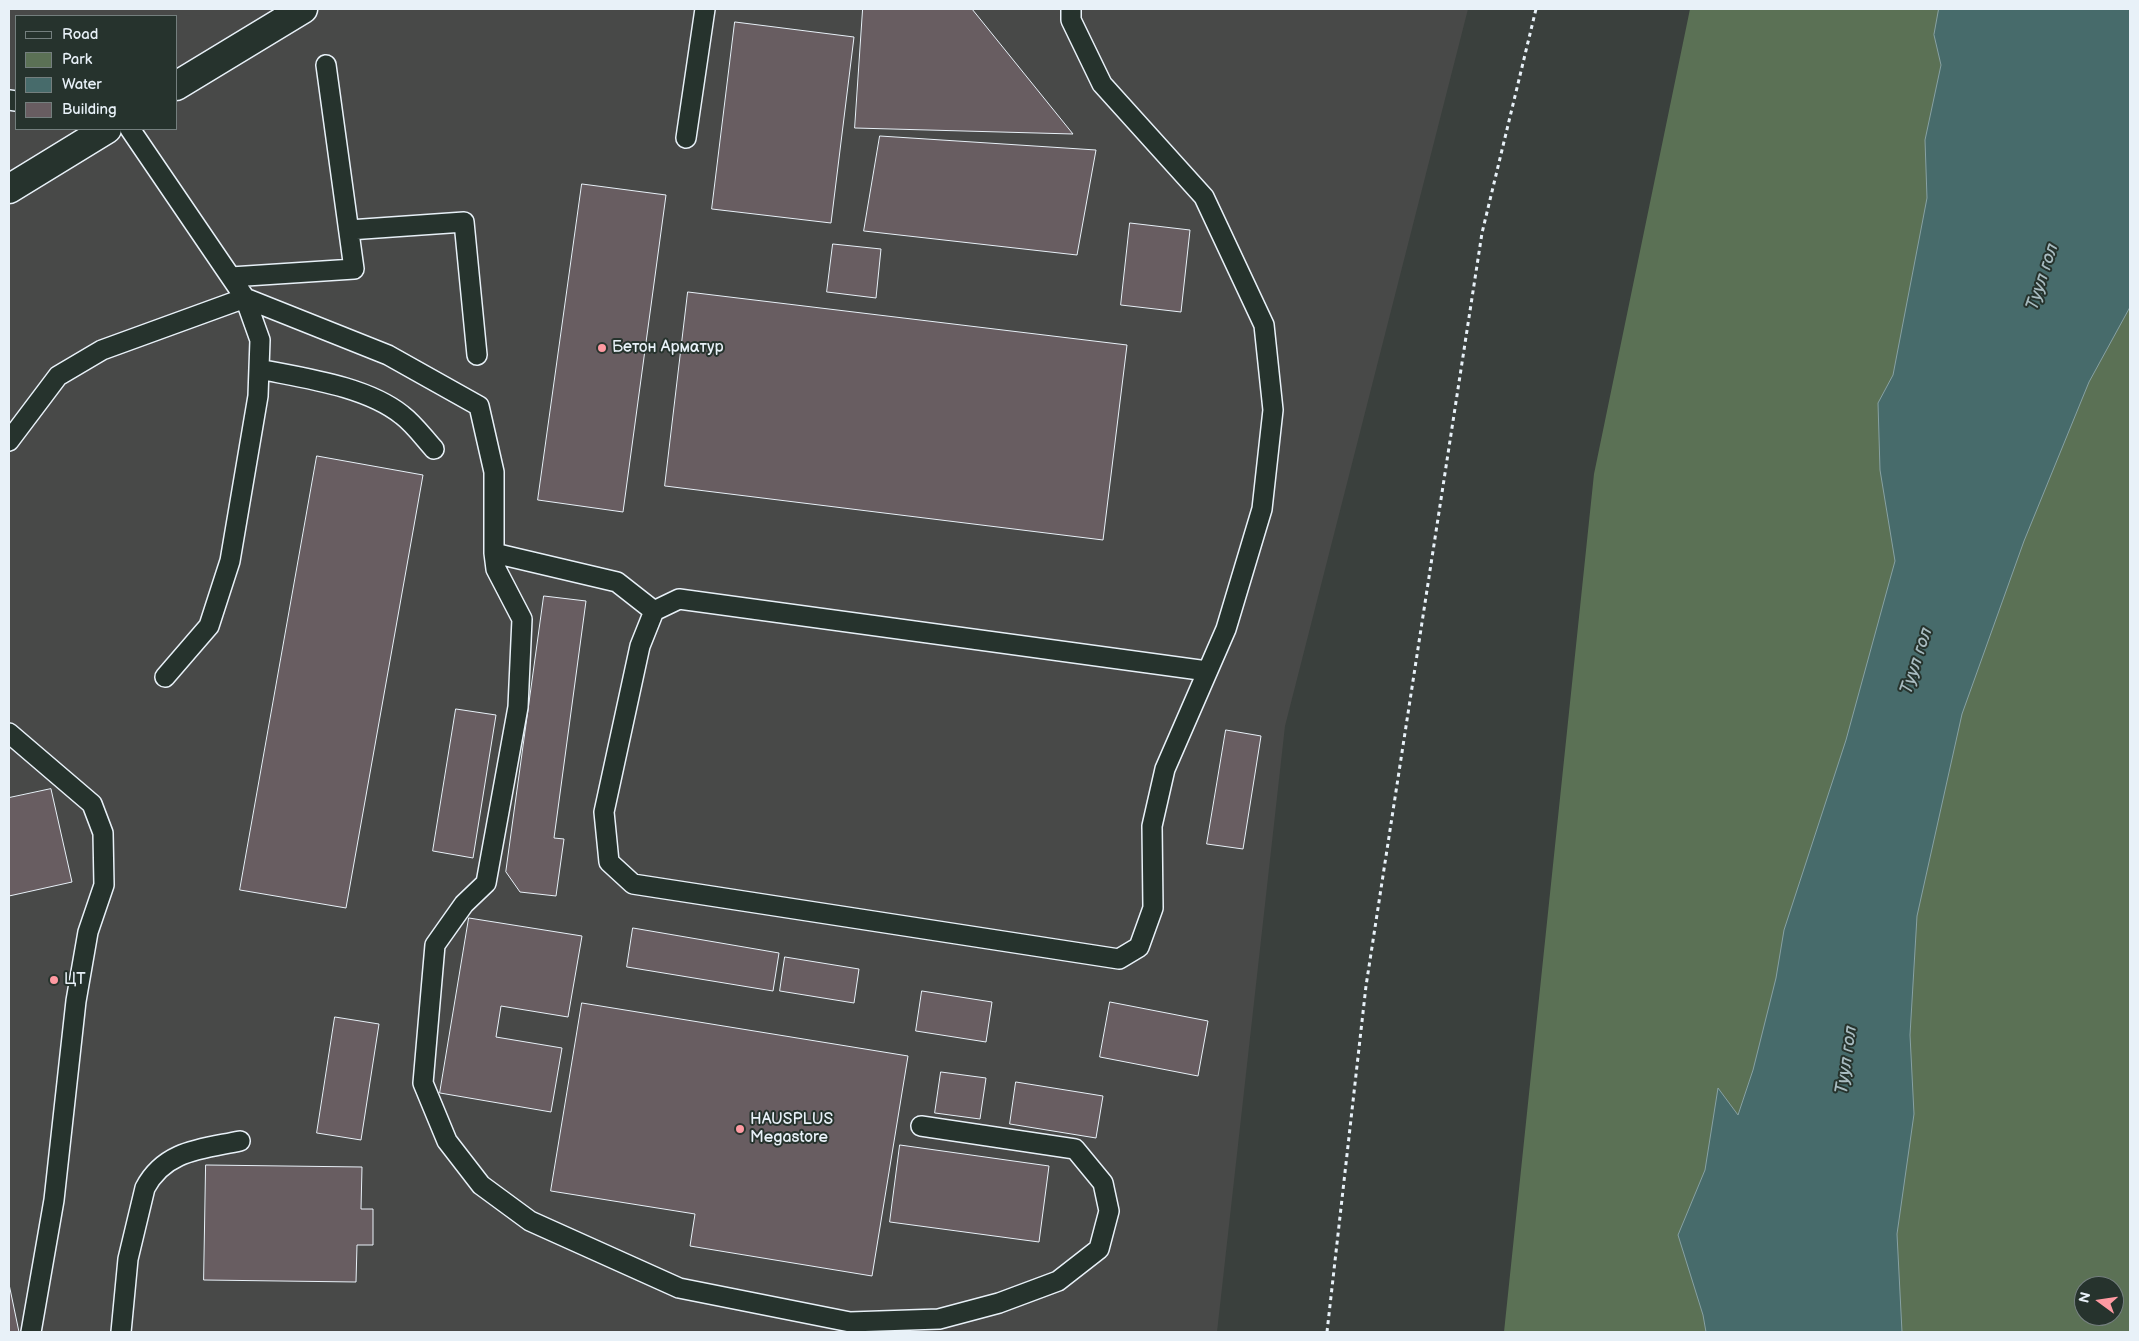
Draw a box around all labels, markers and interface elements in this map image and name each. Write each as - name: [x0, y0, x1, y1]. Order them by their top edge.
- legend: [15, 15, 178, 130]
- text: Road: [62, 25, 98, 44]
- text: Park: [62, 50, 92, 69]
- text: Water: [62, 75, 102, 94]
- text: Building: [62, 100, 117, 119]
- water label: Туул гол: [2022, 241, 2064, 313]
- place label: Бетон Арматур: [612, 338, 723, 358]
- marker: Бетон Арматур: [596, 342, 608, 354]
- water label: Туул гол: [1896, 625, 1938, 697]
- place label: ЦТ: [64, 970, 86, 990]
- marker: ЦТ: [48, 974, 60, 986]
- water label: Туул гол: [1832, 1024, 1862, 1096]
- place label: HAUSPLUS Megastore: [750, 1110, 833, 1148]
- marker: HAUSPLUS Megastore: [734, 1123, 746, 1135]
- north arrow: [2074, 1276, 2124, 1326]
- text: N: [2075, 1290, 2094, 1305]

